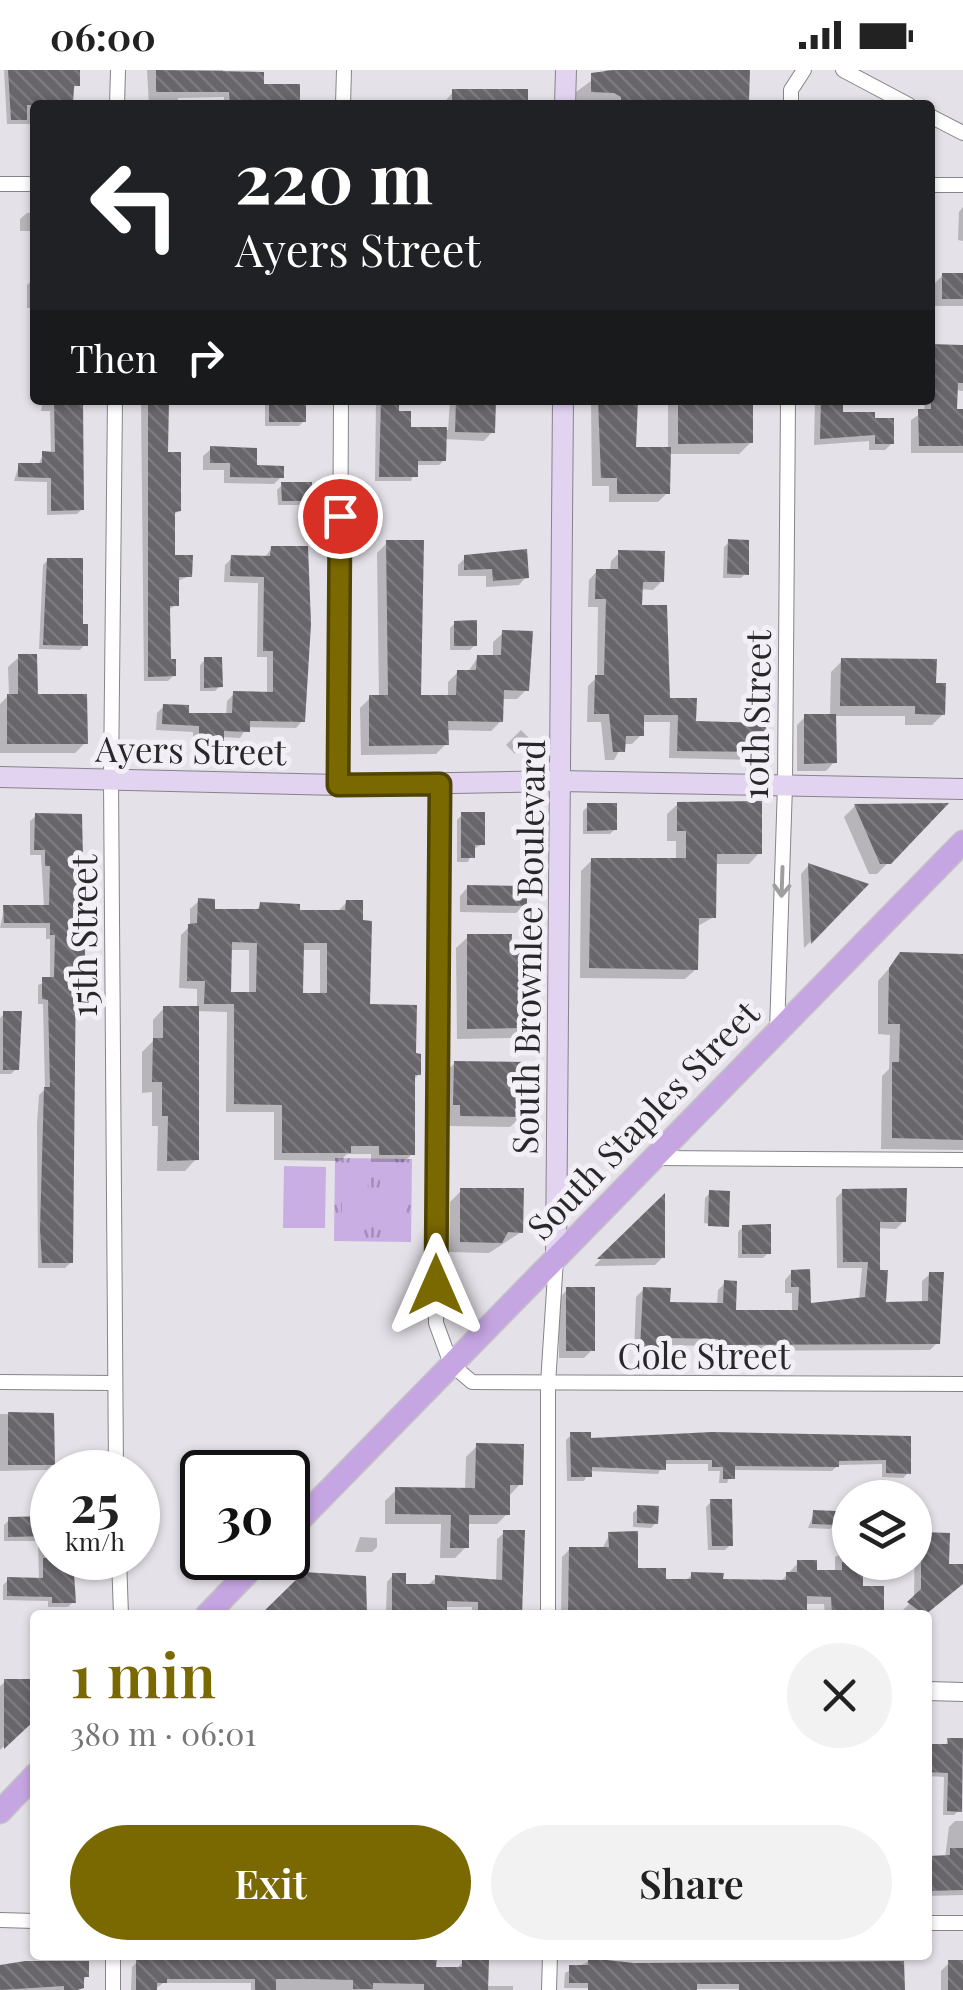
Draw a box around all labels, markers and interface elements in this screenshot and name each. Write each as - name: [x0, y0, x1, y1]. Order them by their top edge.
- text: 06:00: [50, 10, 156, 61]
- text: 220 m: [235, 128, 433, 222]
- icon: left: [70, 140, 200, 270]
- text: Ayers Street: [235, 218, 481, 278]
- icon: right: [178, 330, 233, 385]
- text: Then: [70, 332, 158, 383]
- pin: [298, 474, 383, 559]
- icon: arrive: [313, 489, 368, 544]
- street label: 10th Street: [730, 629, 780, 800]
- street label: Ayers Street: [94, 724, 288, 774]
- street label: South Brownlee Boulevard: [500, 739, 554, 1155]
- street label: 15th Street: [59, 854, 106, 1017]
- one-way arrow: [772, 866, 791, 898]
- street label: South Staples Street: [516, 989, 769, 1249]
- position arrow: [384, 1233, 488, 1337]
- street label: Cole Street: [618, 1331, 791, 1378]
- speed limit sign: 30: [180, 1450, 310, 1580]
- text: 25: [70, 1469, 120, 1536]
- map controls: [832, 1480, 932, 1580]
- button: layers: [832, 1480, 932, 1580]
- text: km/h: [65, 1524, 125, 1557]
- text: 1 min: [70, 1633, 216, 1713]
- button: close: [787, 1643, 892, 1748]
- text: 380 m · 06:01: [70, 1711, 256, 1754]
- button: Exit: [70, 1825, 471, 1940]
- button: Share: [491, 1825, 892, 1940]

